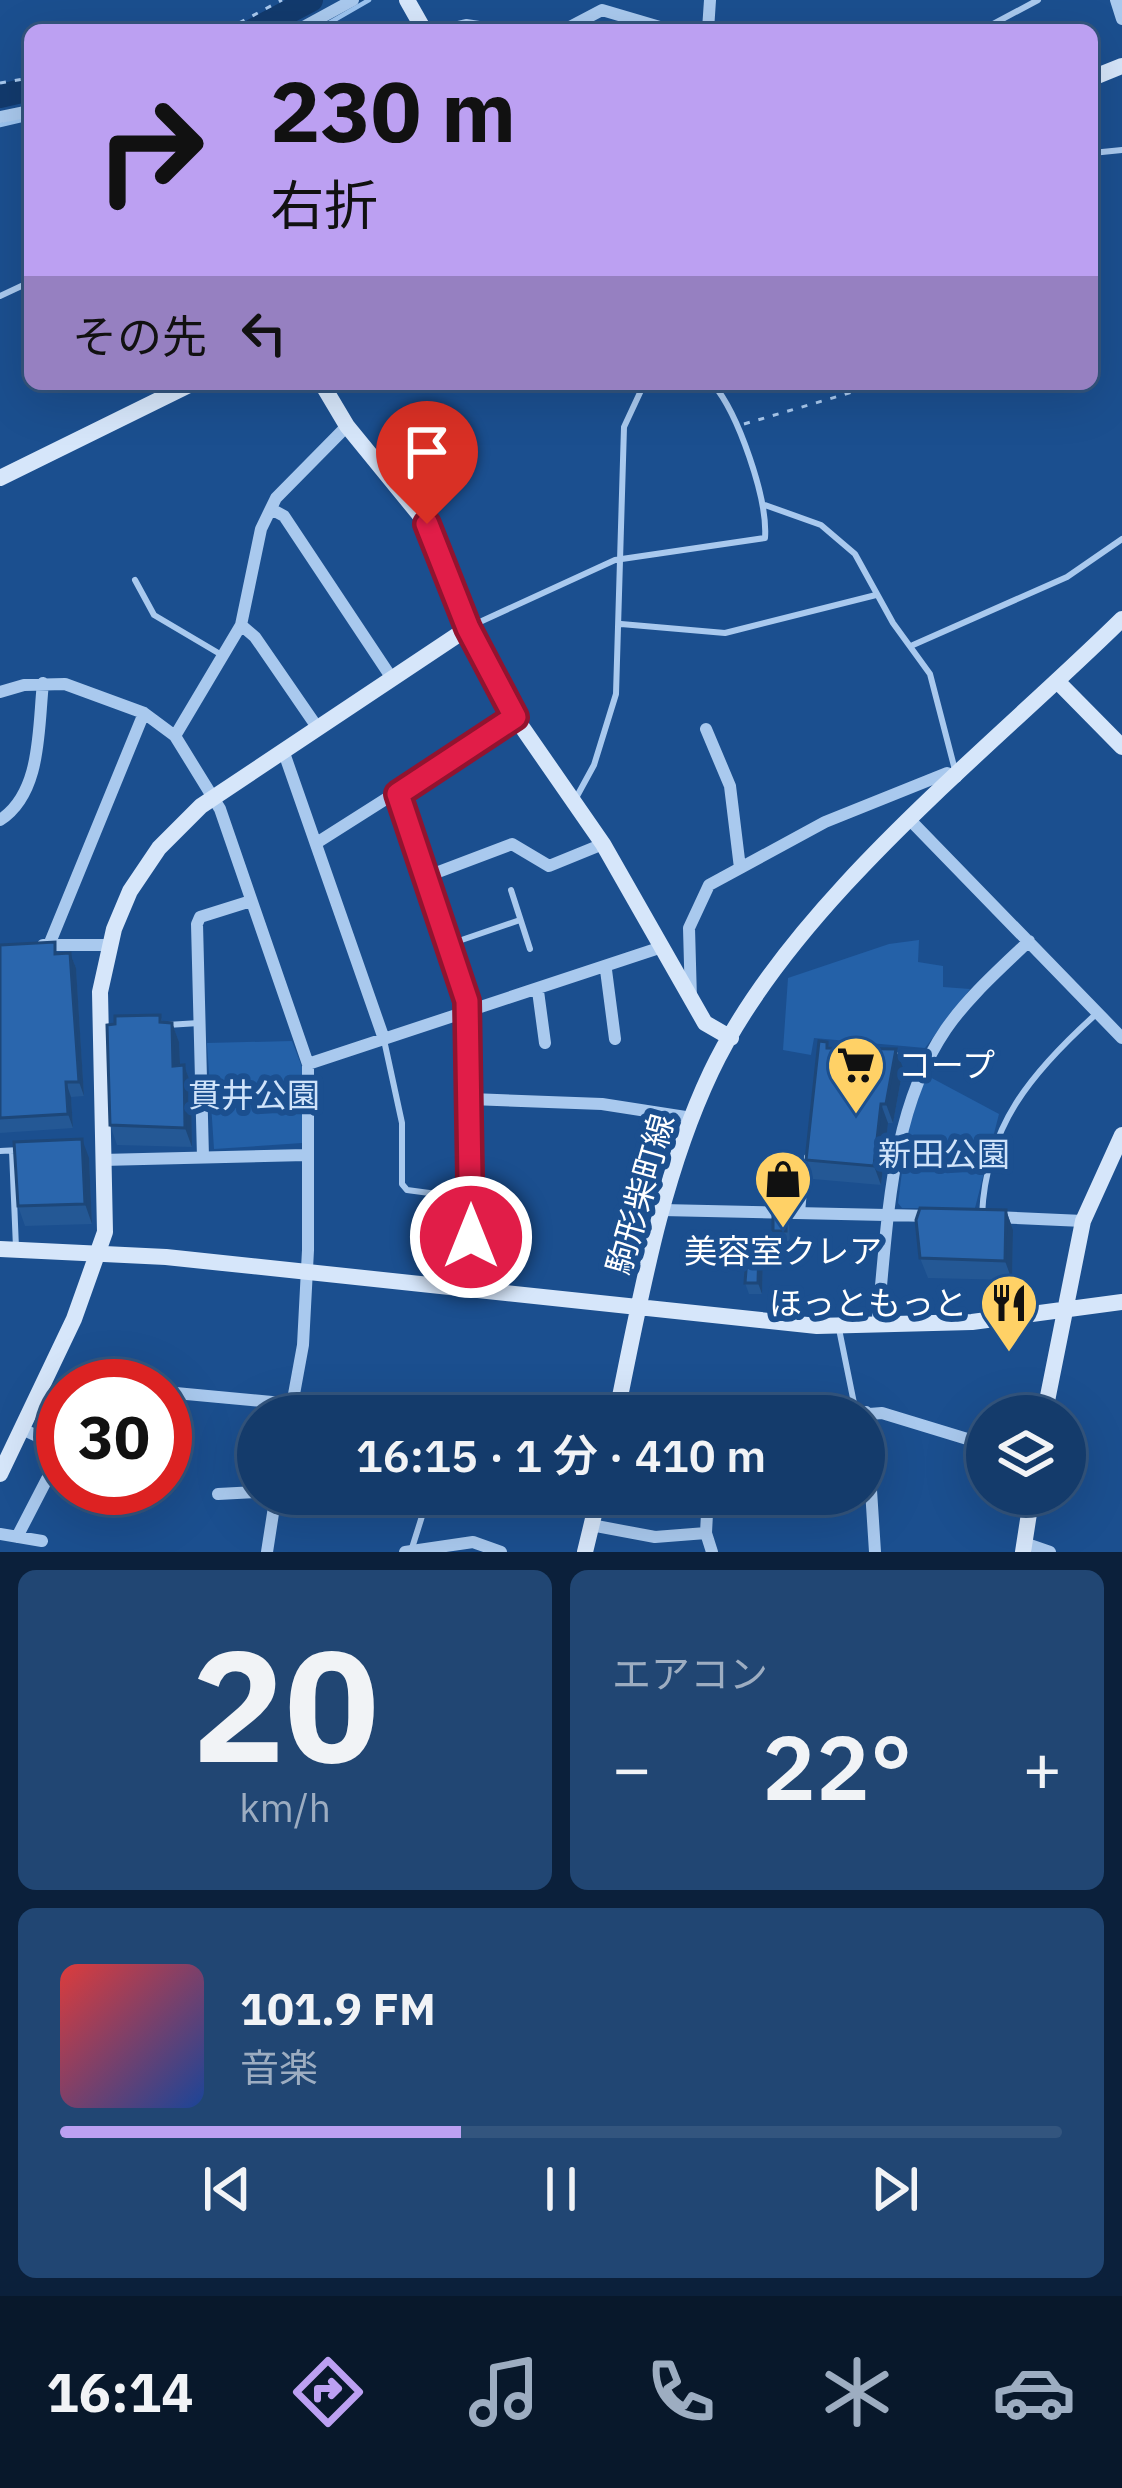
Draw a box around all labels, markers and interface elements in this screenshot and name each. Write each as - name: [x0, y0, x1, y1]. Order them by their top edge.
- text: 230 m: [270, 56, 516, 165]
- icon: right: [72, 72, 228, 228]
- text: 右折: [270, 170, 378, 240]
- icon: left: [231, 300, 297, 366]
- text: その先: [72, 307, 207, 365]
- pin: [376, 401, 478, 524]
- icon: arrive: [394, 419, 460, 485]
- supermarket icon: コープ: [825, 1034, 887, 1116]
- place label: コープ: [898, 1043, 995, 1086]
- park label: 貫井公園: [188, 1073, 320, 1116]
- street label: 駒形柴町線: [596, 1109, 683, 1279]
- park label: 新田公園: [878, 1132, 1010, 1175]
- shop icon: 美容室クレア: [752, 1148, 814, 1230]
- position arrow: [408, 1174, 534, 1300]
- place label: 美容室クレア: [684, 1229, 882, 1272]
- restaurant icon: ほっともっと: [978, 1272, 1040, 1354]
- place label: ほっともっと: [769, 1281, 967, 1324]
- speed limit sign: 30: [36, 1359, 192, 1515]
- map controls: [966, 1395, 1086, 1515]
- button: layers: [966, 1395, 1086, 1515]
- text: 16:15 · 1 分 · 410 m: [356, 1426, 766, 1484]
- text: 20: [191, 1602, 379, 1805]
- text: エアコン: [612, 1648, 768, 1699]
- text: 22°: [762, 1708, 912, 1825]
- text: −: [612, 1724, 652, 1810]
- text: +: [1022, 1724, 1062, 1810]
- text: km/h: [239, 1782, 331, 1833]
- text: 101.9 FM: [240, 1979, 436, 2037]
- text: 音楽: [240, 2042, 318, 2093]
- icon: previous: [194, 2156, 260, 2222]
- icon: pause: [528, 2156, 594, 2222]
- icon: next: [862, 2156, 928, 2222]
- icon: directions: [286, 2350, 370, 2434]
- icon: music: [462, 2350, 546, 2434]
- icon: phone: [639, 2350, 723, 2434]
- icon: climate: [815, 2350, 899, 2434]
- icon: car: [992, 2350, 1076, 2434]
- text: 16:14: [46, 2357, 194, 2427]

